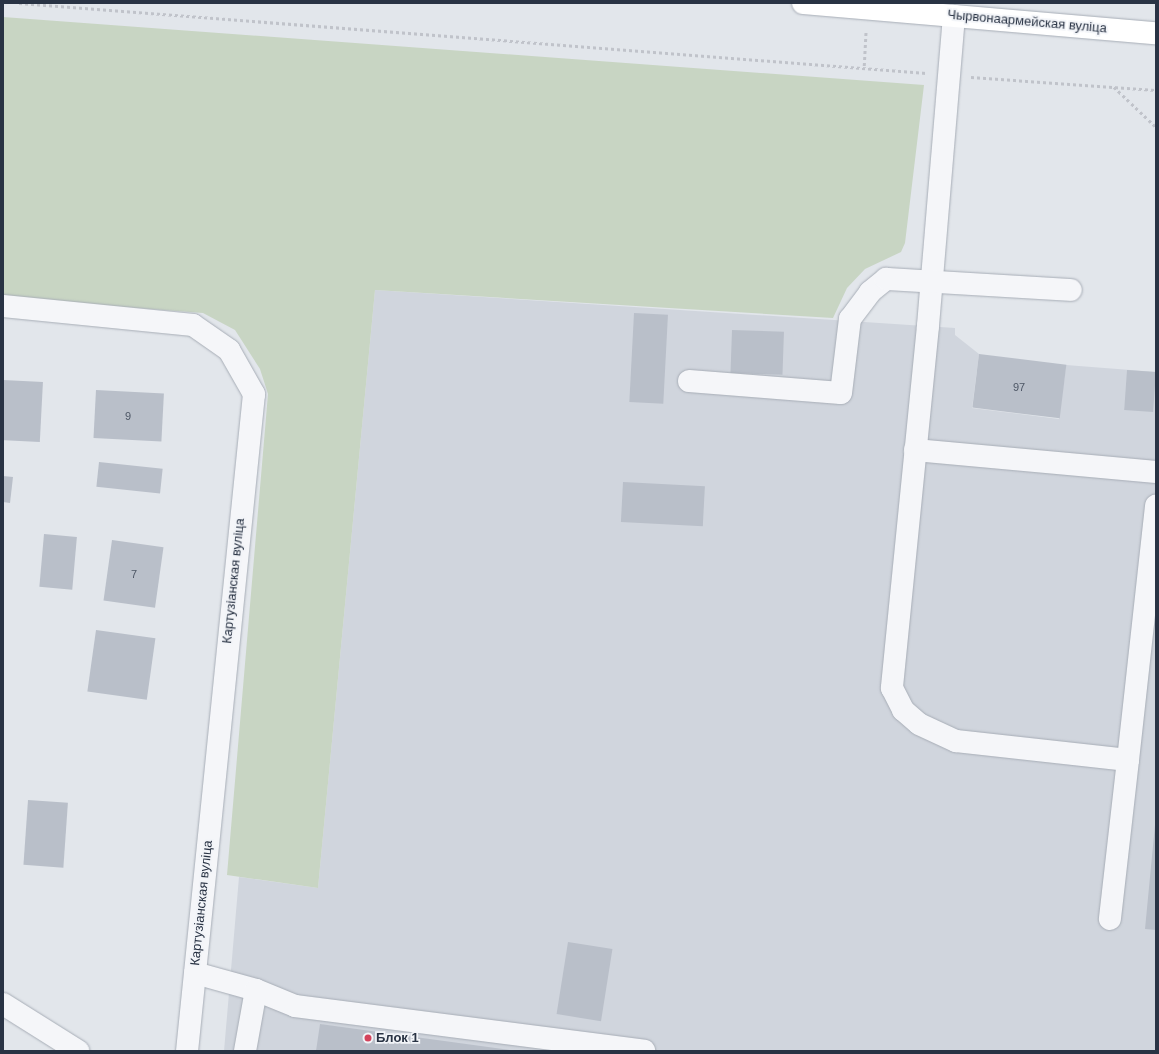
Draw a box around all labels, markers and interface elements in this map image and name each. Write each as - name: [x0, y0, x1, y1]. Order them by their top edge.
- street label: Чырвонаармейская вуліца: [947, 7, 1107, 37]
- house number: 97: [1013, 380, 1025, 394]
- house number: 9: [125, 409, 131, 423]
- street label: Картузіанская вуліца: [220, 518, 248, 644]
- house number: 7: [131, 567, 137, 581]
- street label: Картузіанская вуліца: [188, 840, 216, 966]
- place label: Блок 1: [376, 1030, 419, 1046]
- marker: Блок 1: [363, 1033, 373, 1043]

